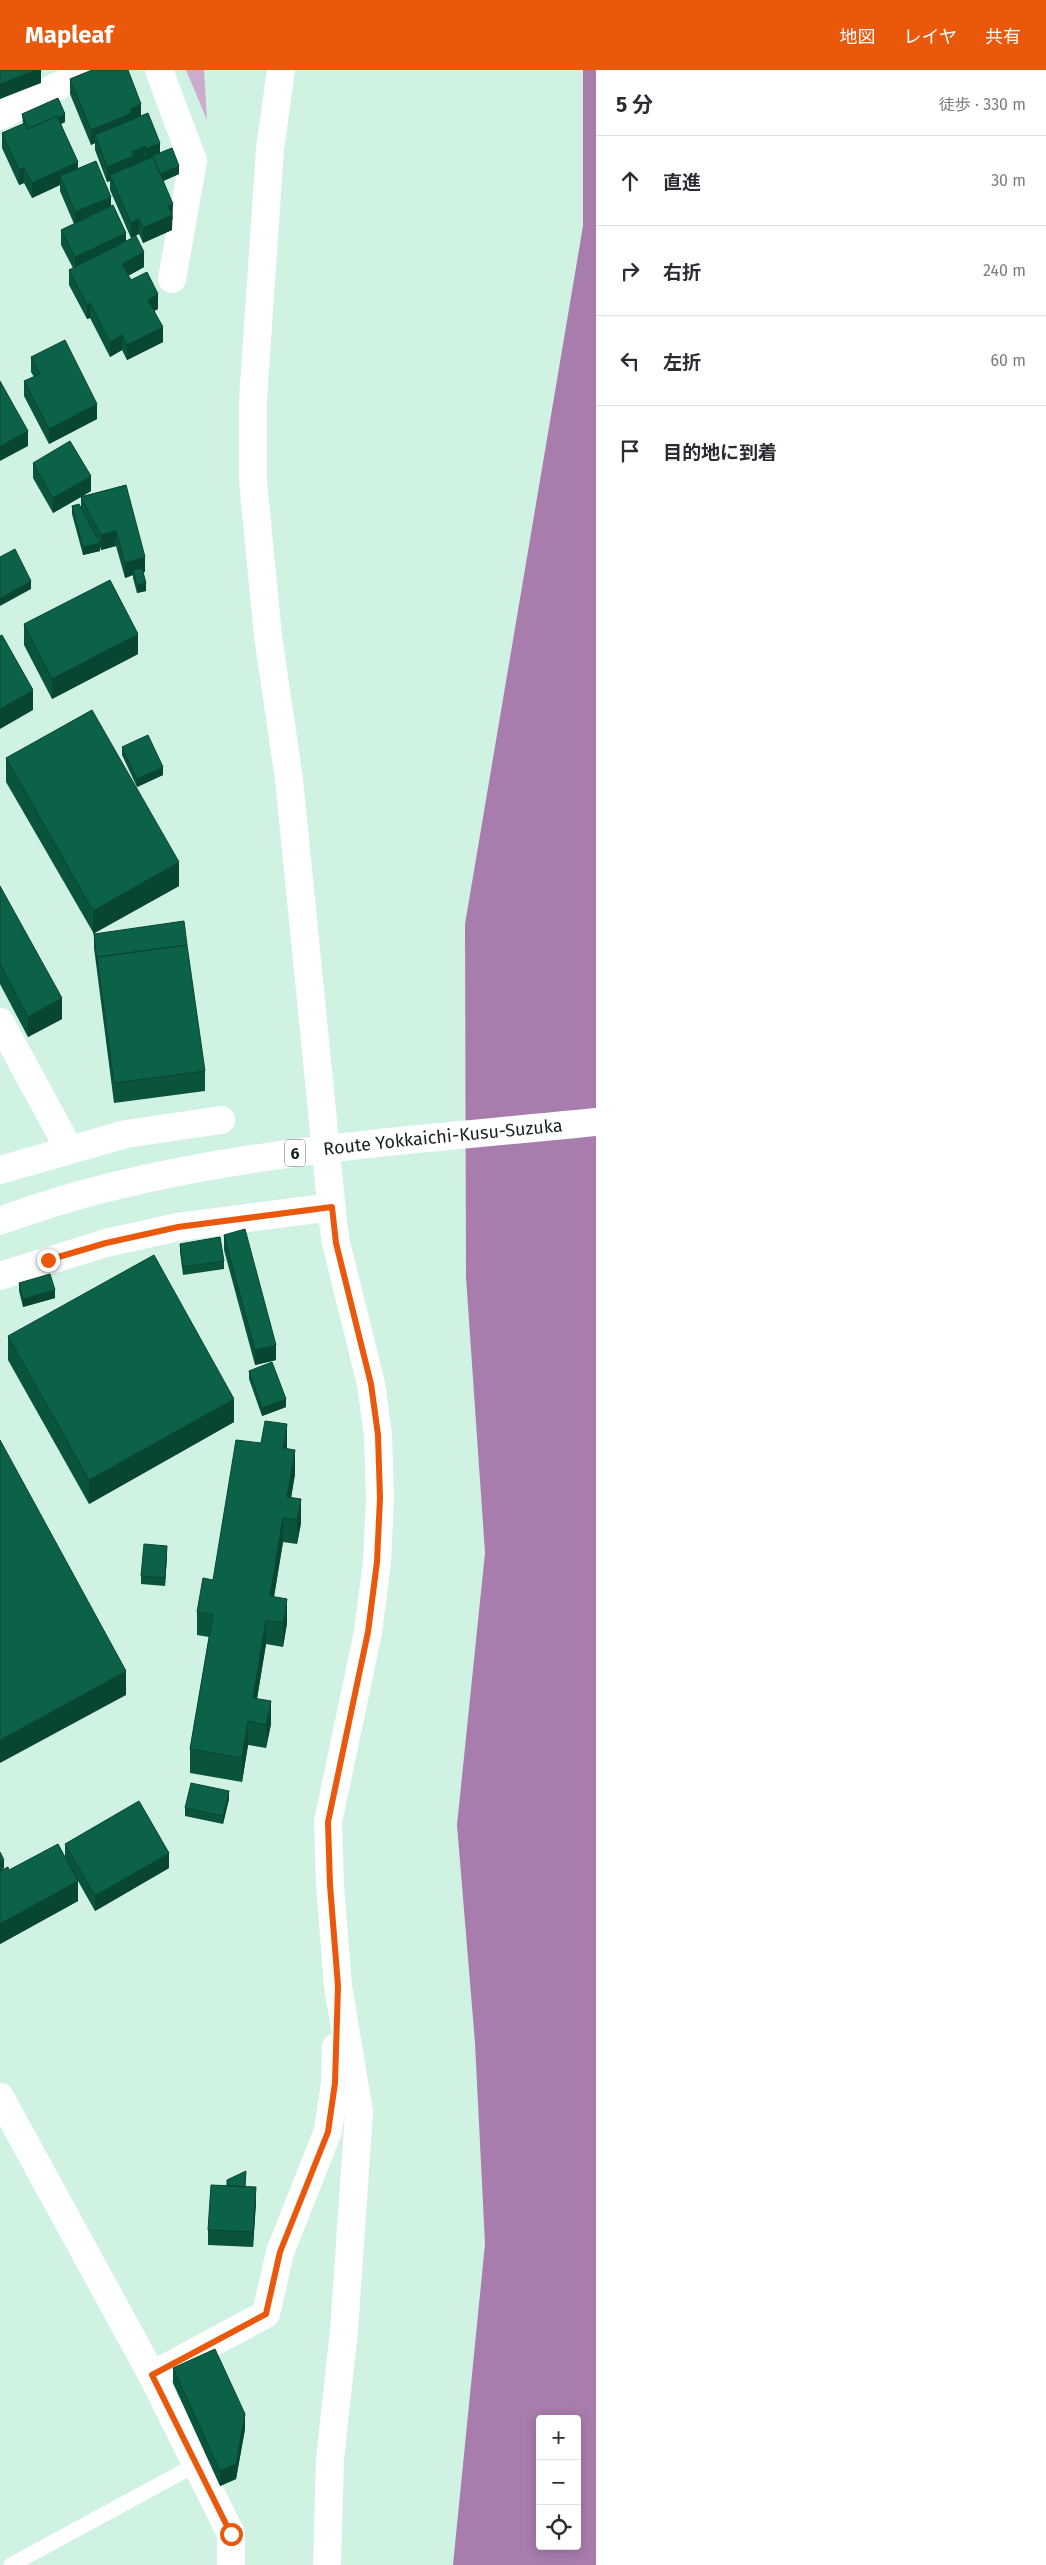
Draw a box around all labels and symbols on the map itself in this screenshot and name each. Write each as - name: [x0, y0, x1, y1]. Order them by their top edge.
- street label: Route Yokkaichi-Kusu-Suzuka: [322, 1114, 563, 1160]
- road number: 6: [285, 1140, 305, 1166]
- route end: [37, 1249, 60, 1272]
- route start: [220, 2523, 243, 2546]

